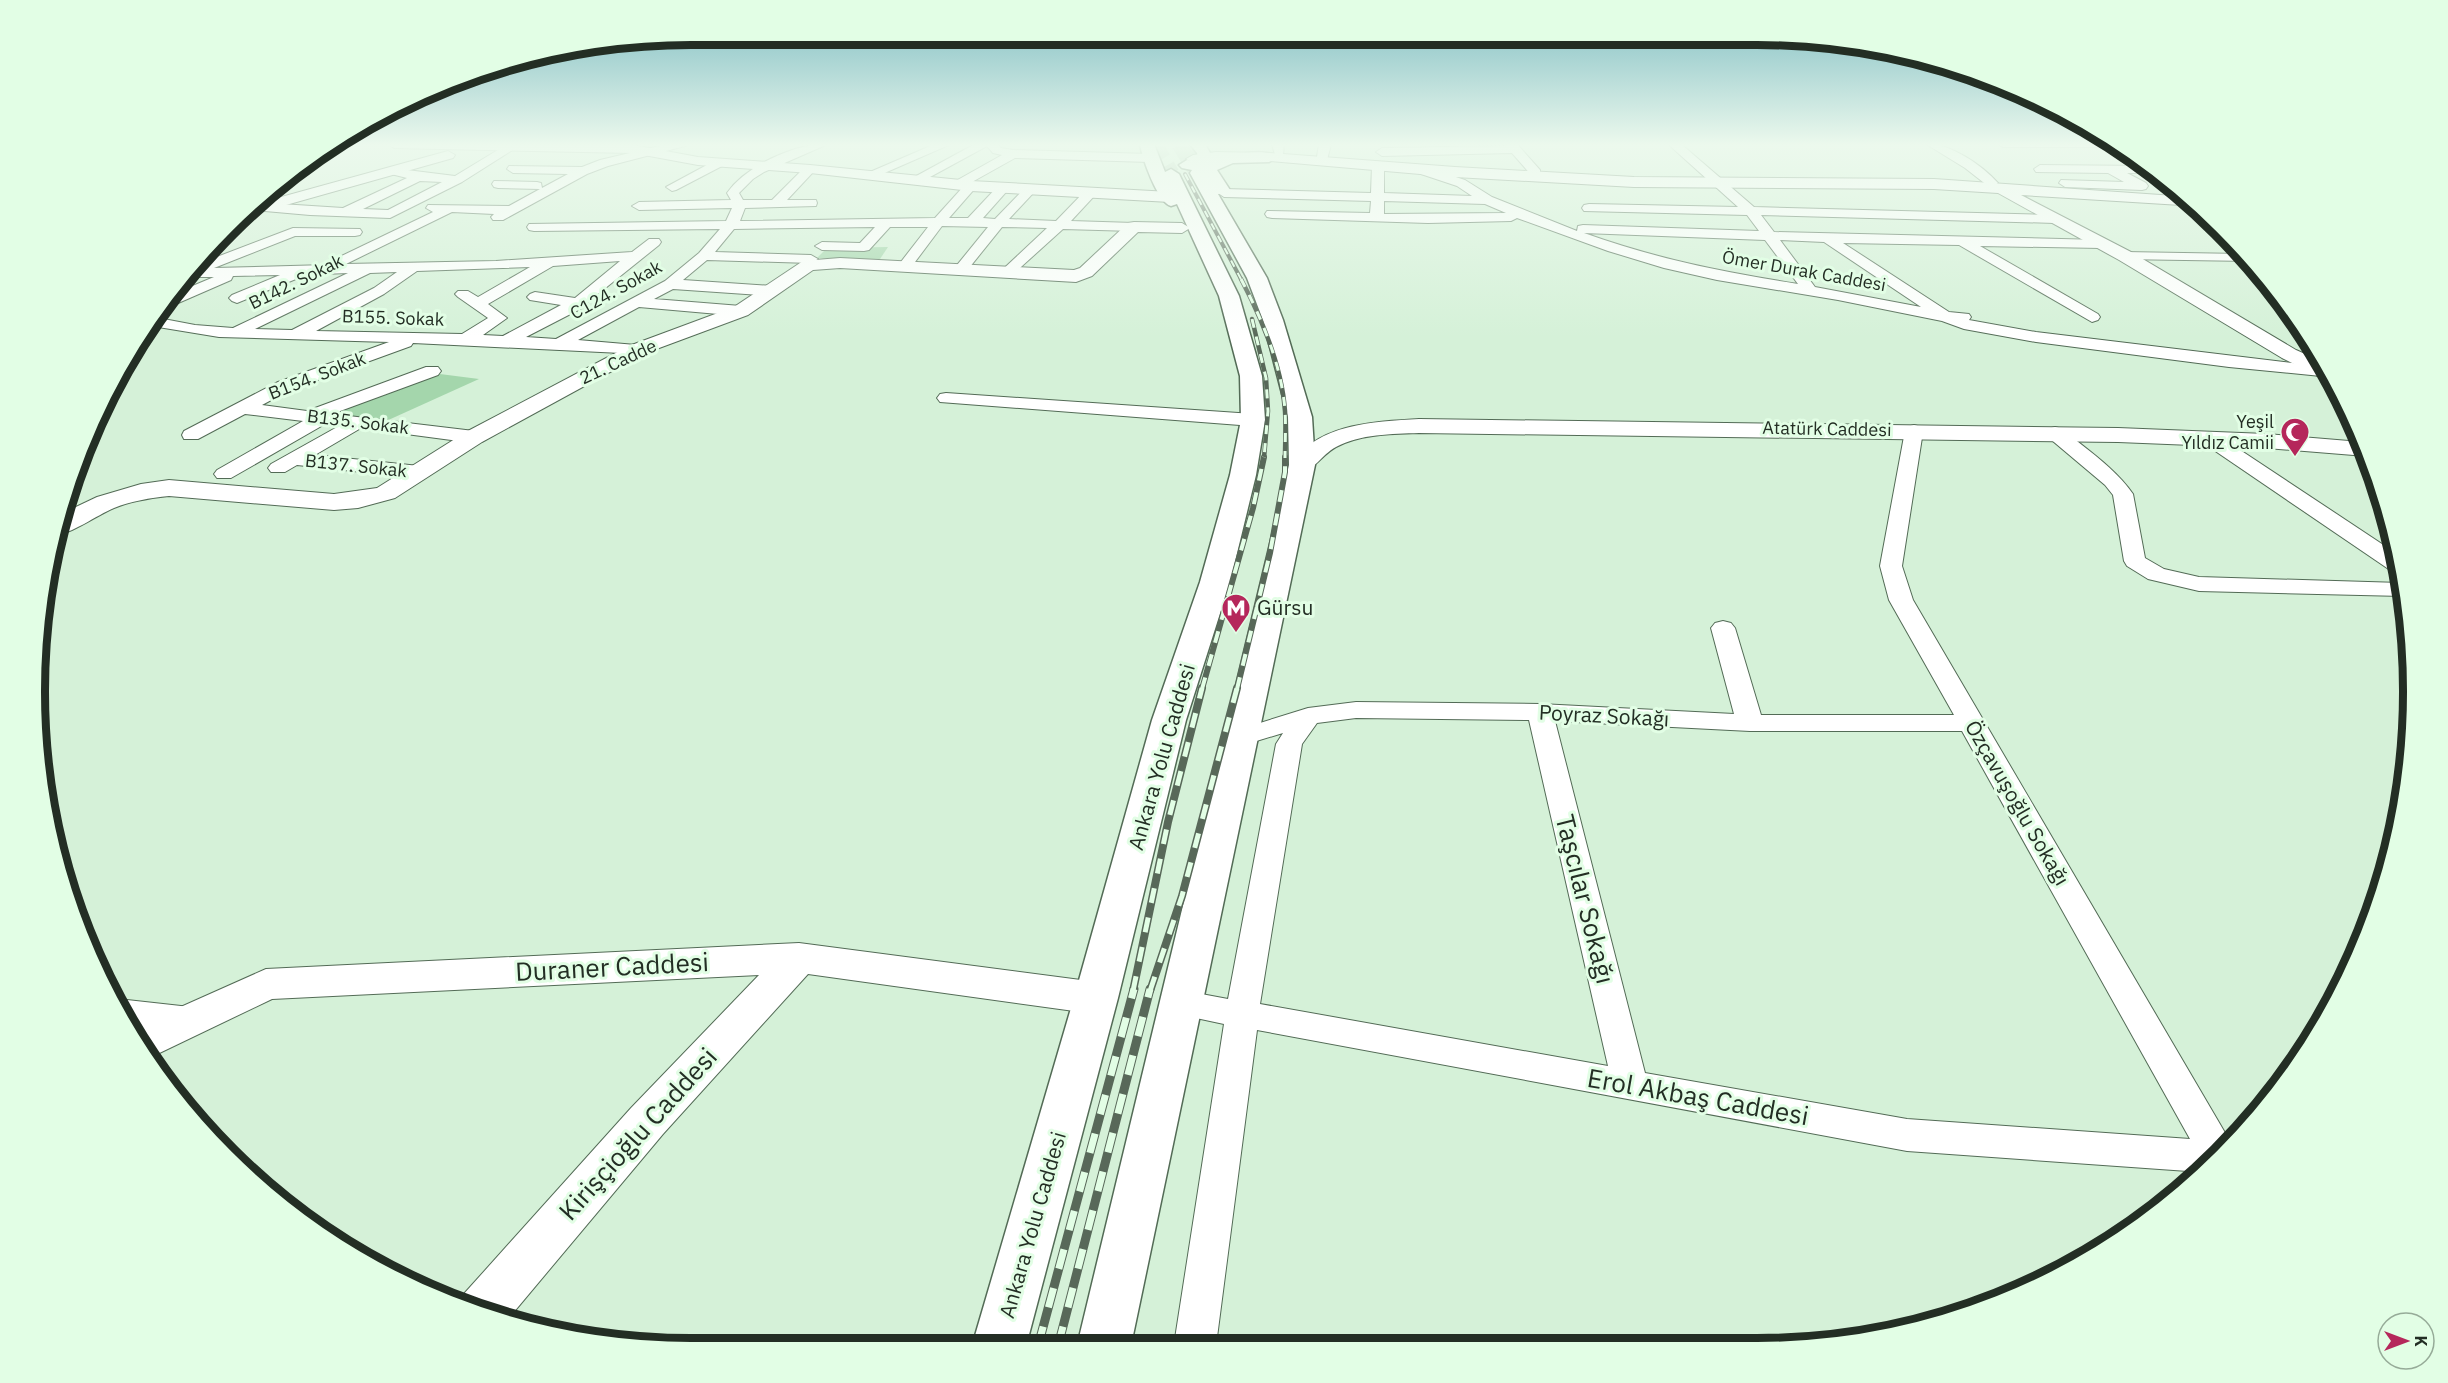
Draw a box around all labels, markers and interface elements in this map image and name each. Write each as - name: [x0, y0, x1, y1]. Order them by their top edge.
- street label: Ömer Durak Caddesi: [1720, 245, 1888, 296]
- street label: B142. Sokak: [245, 249, 347, 314]
- street label: C124. Sokak: [566, 255, 666, 324]
- street label: B155. Sokak: [341, 304, 445, 331]
- street label: 21. Cadde: [576, 334, 660, 389]
- street label: B154. Sokak: [265, 346, 369, 405]
- street label: B135. Sokak: [306, 404, 411, 439]
- place label: Yeşil Yıldız Camii: [2182, 410, 2274, 454]
- street label: Atatürk Caddesi: [1762, 416, 1892, 441]
- mosque icon: Yeşil Yıldız Camii: [2279, 416, 2311, 458]
- street label: B137. Sokak: [304, 449, 409, 482]
- metro station icon: Gürsu: [1220, 592, 1252, 634]
- place label: Gürsu: [1257, 593, 1313, 621]
- street label: Ankara Yolu Caddesi: [1121, 660, 1201, 853]
- street label: Poyraz Sokağı: [1538, 698, 1670, 732]
- street label: Özçavuşoğlu Sokağı: [1959, 715, 2077, 890]
- street label: Taşcılar Sokağı: [1549, 811, 1623, 987]
- street label: Duraner Caddesi: [514, 944, 710, 988]
- street label: Kirişçioğlu Caddesi: [551, 1040, 724, 1227]
- street label: Erol Akbaş Caddesi: [1585, 1060, 1811, 1132]
- street label: Ankara Yolu Caddesi: [992, 1128, 1072, 1321]
- north arrow: [2376, 1311, 2436, 1371]
- text: K: [2411, 1335, 2431, 1347]

